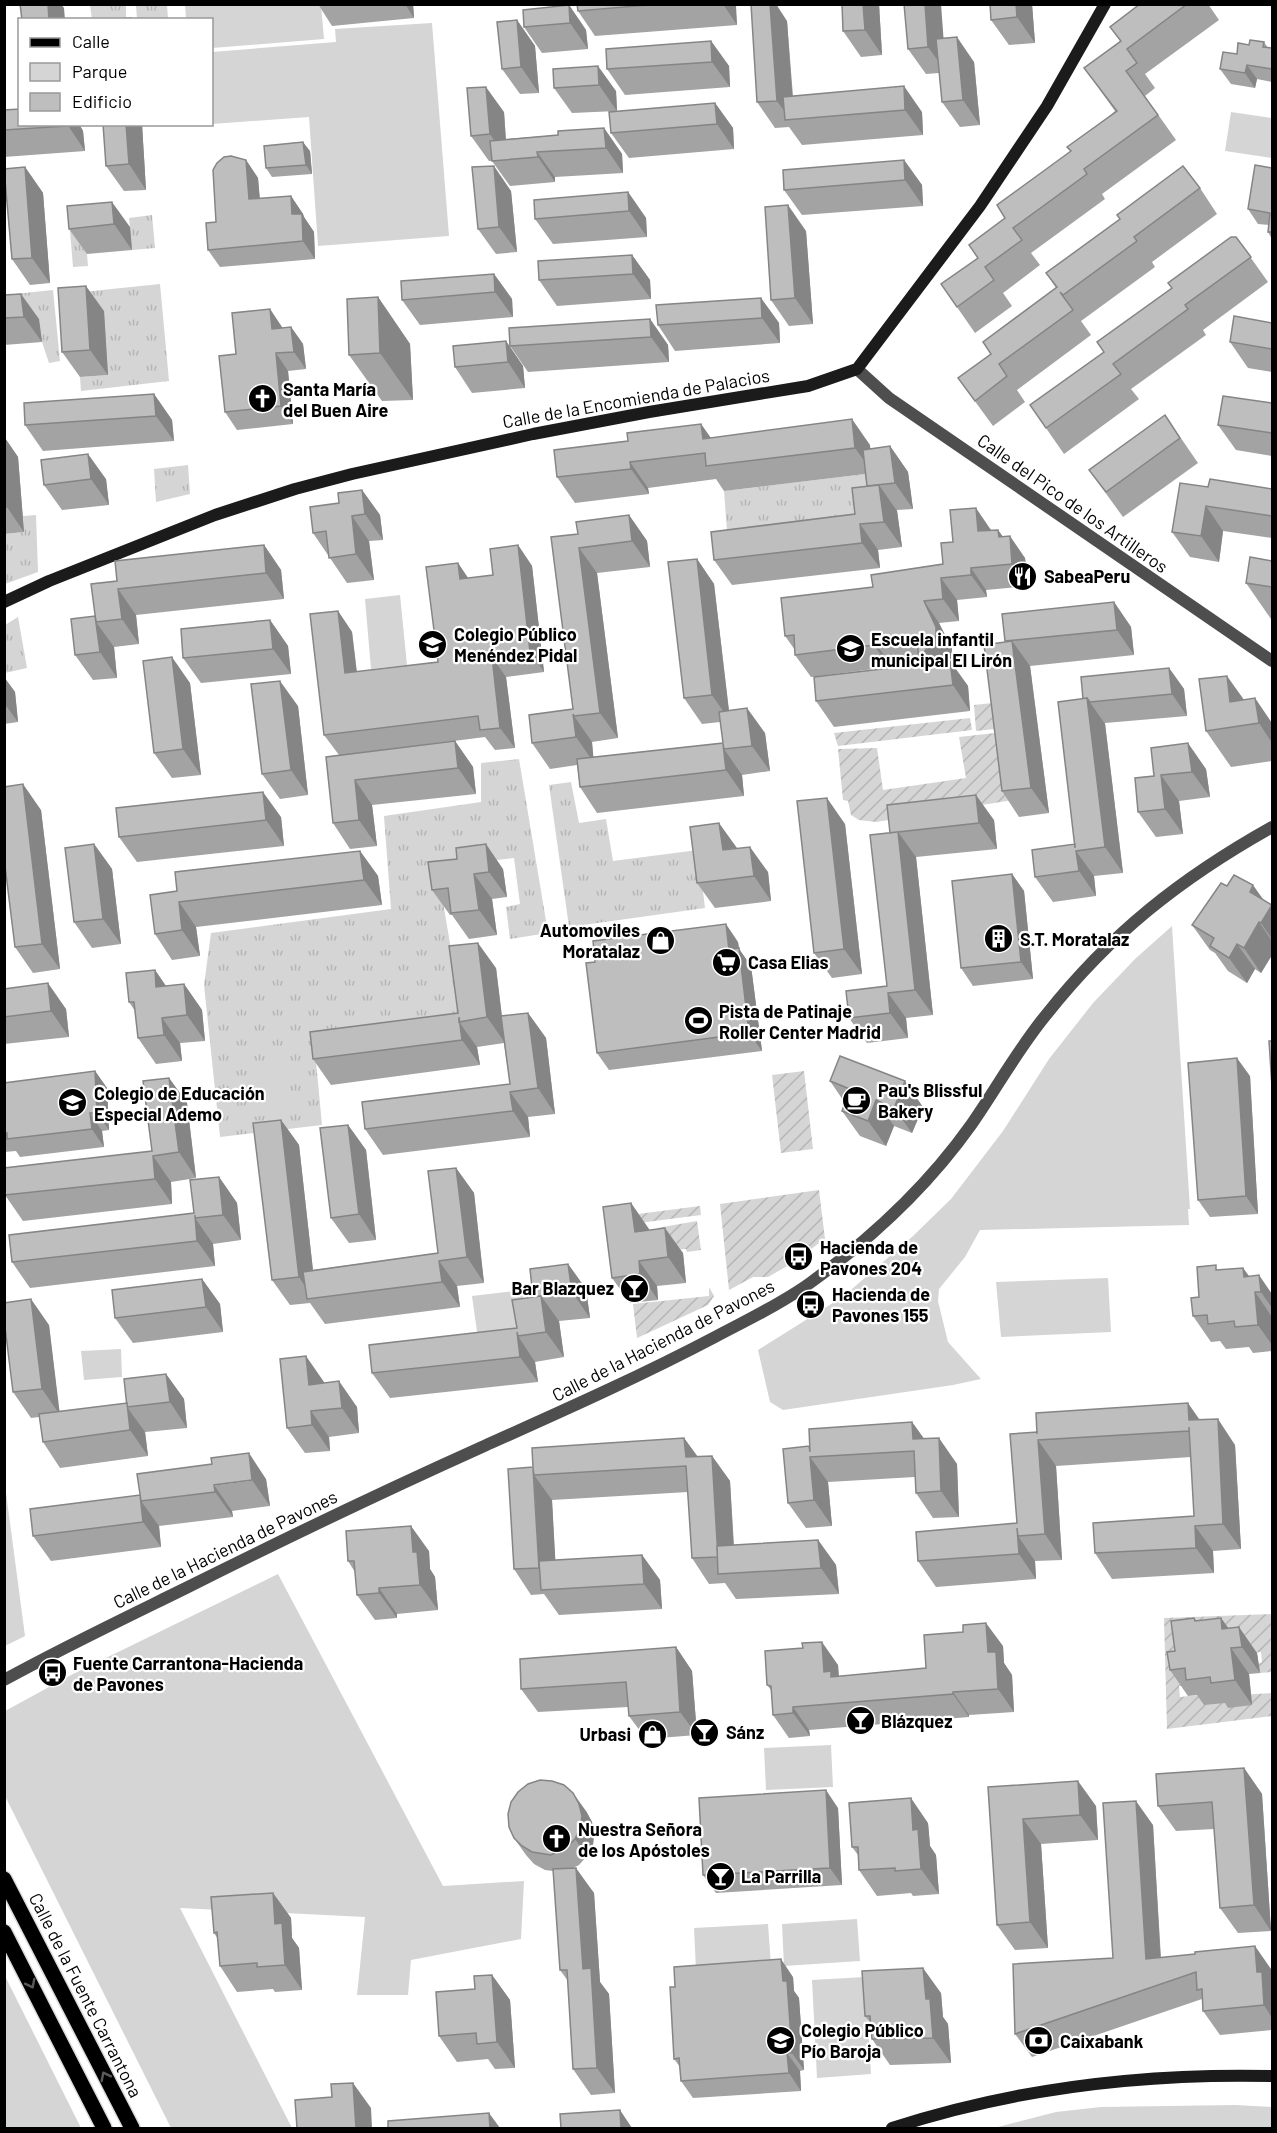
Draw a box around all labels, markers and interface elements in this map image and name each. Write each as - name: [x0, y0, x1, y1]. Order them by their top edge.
- legend: [18, 18, 213, 126]
- text: Calle: [72, 30, 110, 52]
- text: Parque: [72, 60, 127, 82]
- text: Edificio: [72, 90, 132, 112]
- street label: Calle de la Encomienda de Palacios: [501, 364, 771, 432]
- place label: Santa María del Buen Aire: [283, 378, 388, 421]
- church icon: Santa María del Buen Aire: [246, 383, 278, 415]
- street label: Calle del Pico de los Artilleros: [974, 429, 1172, 577]
- restaurant icon: SabeaPeru: [1007, 560, 1039, 592]
- place label: SabeaPeru: [1044, 565, 1130, 587]
- place label: Colegio Público Menéndez Pidal: [454, 623, 577, 666]
- school or university icon: Colegio Público Menéndez Pidal: [417, 628, 449, 660]
- place label: Escuela infantil municipal El Lirón: [871, 628, 1012, 671]
- school or university icon: Escuela infantil municipal El Lirón: [834, 633, 866, 665]
- place label: Automoviles Moratalaz: [540, 919, 640, 962]
- building icon: S.T. Moratalaz: [983, 923, 1015, 955]
- shop icon: Automoviles Moratalaz: [645, 924, 677, 956]
- place label: S.T. Moratalaz: [1020, 928, 1129, 950]
- supermarket icon: Casa Elias: [711, 946, 743, 978]
- place label: Casa Elias: [748, 951, 829, 973]
- place label: Pista de Patinaje Roller Center Madrid: [719, 1000, 881, 1043]
- sports icon: Pista de Patinaje Roller Center Madrid: [682, 1005, 714, 1037]
- place label: Pau's Blissful Bakery: [878, 1079, 982, 1122]
- place label: Colegio de Educación Especial Ademo: [94, 1082, 265, 1125]
- cafe icon: Pau's Blissful Bakery: [841, 1084, 873, 1116]
- school or university icon: Colegio de Educación Especial Ademo: [57, 1087, 89, 1119]
- place label: Hacienda de Pavones 204: [820, 1236, 922, 1279]
- bus stop icon: Hacienda de Pavones 204: [783, 1241, 815, 1273]
- bar icon: Bar Blazquez: [619, 1272, 651, 1304]
- street label: Calle de la Hacienda de Pavones: [548, 1274, 778, 1406]
- place label: Bar Blazquez: [511, 1277, 614, 1299]
- place label: Hacienda de Pavones 155: [832, 1283, 930, 1326]
- bus stop icon: Hacienda de Pavones 155: [795, 1288, 827, 1320]
- street label: Calle de la Hacienda de Pavones: [109, 1485, 341, 1613]
- place label: Fuente Carrantona-Hacienda de Pavones: [73, 1652, 303, 1695]
- bus stop icon: Fuente Carrantona-Hacienda de Pavones: [36, 1657, 68, 1689]
- bar icon: Blázquez: [844, 1705, 876, 1737]
- place label: Blázquez: [881, 1710, 952, 1732]
- bar icon: Sánz: [689, 1716, 721, 1748]
- shop icon: Urbasi: [636, 1718, 668, 1750]
- place label: Sánz: [726, 1721, 764, 1743]
- place label: Urbasi: [579, 1723, 631, 1745]
- place label: Nuestra Señora de los Apóstoles: [578, 1818, 710, 1861]
- church icon: Nuestra Señora de los Apóstoles: [541, 1823, 573, 1855]
- bar icon: La Parrilla: [704, 1860, 736, 1892]
- place label: La Parrilla: [741, 1865, 821, 1887]
- street label: Calle de la Fuente Carrantona: [25, 1889, 147, 2101]
- one-way arrow: [24, 1977, 35, 1988]
- place label: Colegio Público Pío Baroja: [801, 2019, 924, 2062]
- school or university icon: Colegio Público Pío Baroja: [764, 2024, 796, 2056]
- bank icon: Caixabank: [1023, 2025, 1055, 2057]
- place label: Caixabank: [1060, 2030, 1144, 2052]
- one-way arrow: [101, 2072, 113, 2083]

